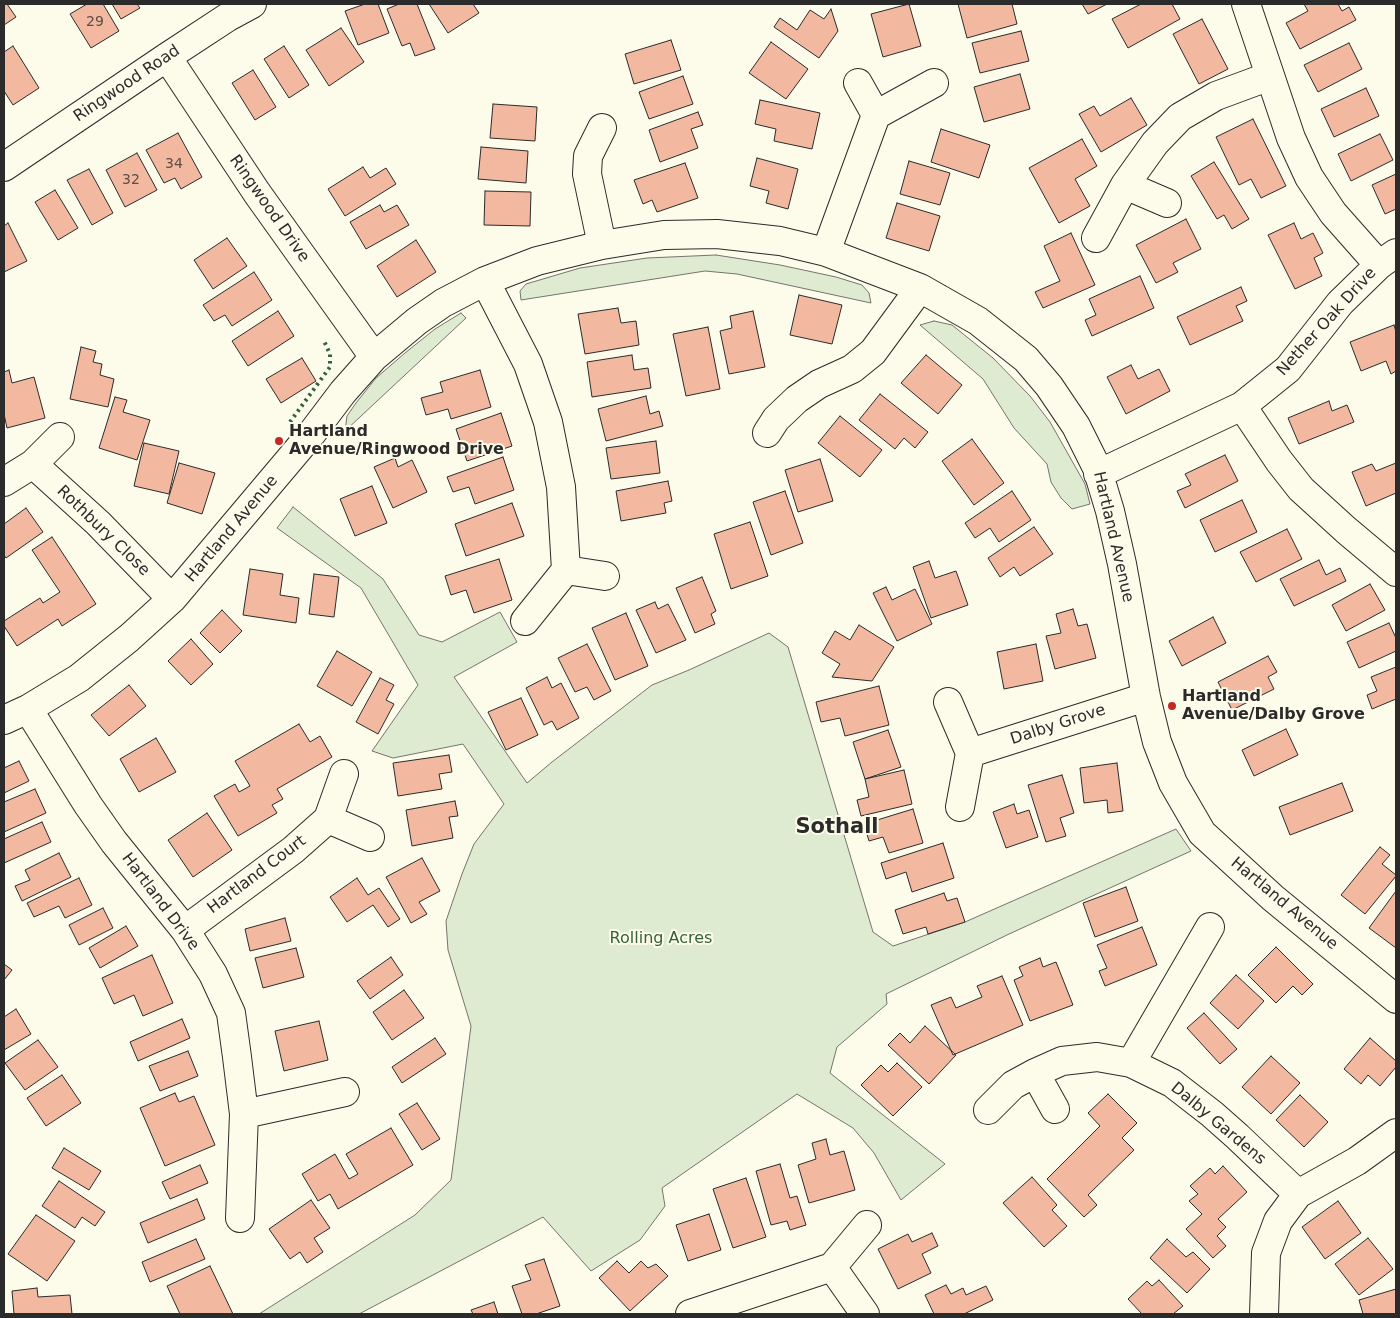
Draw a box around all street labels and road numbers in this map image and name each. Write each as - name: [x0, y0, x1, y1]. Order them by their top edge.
- street label: Ringwood Road: [70, 41, 184, 127]
- street label: Ringwood Drive: [225, 152, 313, 266]
- street label: Nether Oak Drive: [1273, 264, 1381, 380]
- street label: Hartland Avenue: [1089, 470, 1137, 604]
- street label: Hartland Avenue: [182, 472, 282, 586]
- street label: Rothbury Close: [53, 482, 153, 580]
- street label: Dalby Grove: [1008, 701, 1108, 749]
- street label: Hartland Court: [204, 832, 310, 918]
- street label: Hartland Drive: [117, 850, 203, 954]
- street label: Hartland Avenue: [1227, 854, 1341, 954]
- street label: Dalby Gardens: [1167, 1079, 1269, 1169]

